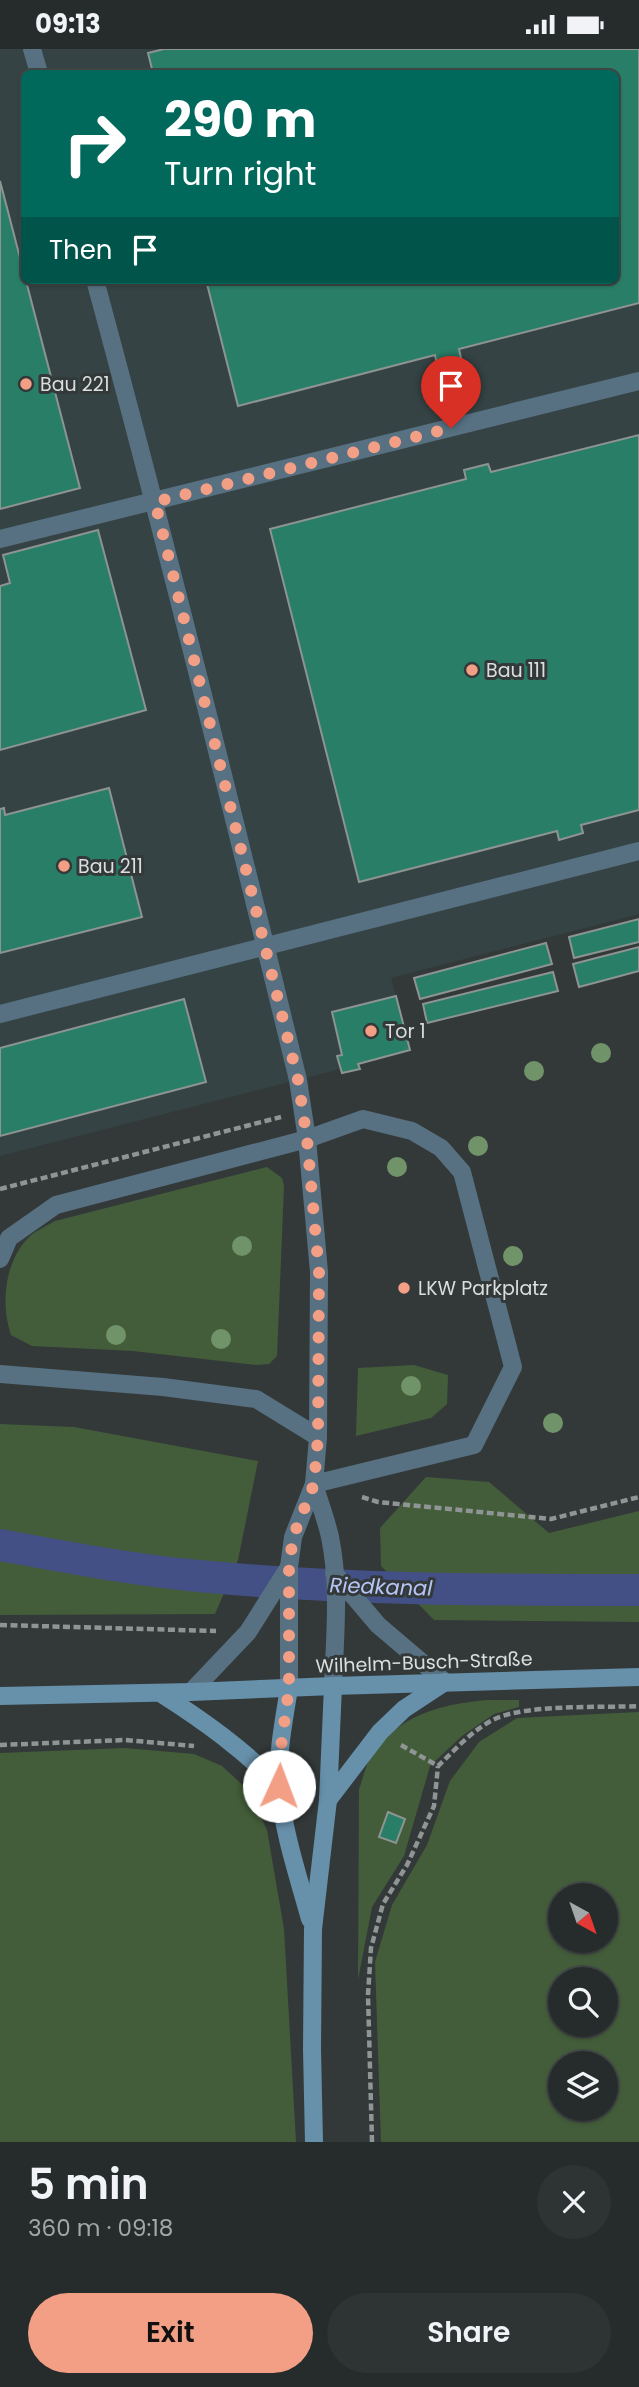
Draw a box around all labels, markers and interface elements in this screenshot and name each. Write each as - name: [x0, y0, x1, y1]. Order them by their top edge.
- text: 09:13: [35, 6, 101, 42]
- text: 290 m: [164, 86, 316, 154]
- icon: right: [49, 98, 140, 189]
- text: Turn right: [164, 151, 316, 196]
- icon: arrive: [126, 231, 164, 269]
- text: Then: [49, 232, 112, 268]
- pin: [421, 356, 481, 428]
- icon: arrive: [432, 367, 470, 405]
- place label: Bau 221: [40, 371, 110, 398]
- marker: Bau 221: [18, 376, 34, 392]
- place label: Bau 111: [486, 657, 546, 684]
- marker: Bau 111: [464, 662, 480, 678]
- place label: Bau 211: [78, 853, 143, 880]
- marker: Bau 211: [56, 858, 72, 874]
- place label: Tor 1: [385, 1018, 426, 1045]
- marker: Tor 1: [363, 1023, 379, 1039]
- place label: LKW Parkplatz: [418, 1275, 548, 1302]
- marker: LKW Parkplatz: [396, 1280, 412, 1296]
- water label: Riedkanal: [329, 1570, 434, 1603]
- street label: Wilhelm-Busch-Straße: [315, 1645, 533, 1680]
- position arrow: [242, 1749, 316, 1823]
- north arrow: [548, 1883, 618, 1953]
- map controls: [548, 1883, 618, 2121]
- button: search: [548, 1967, 618, 2037]
- button: layers: [548, 2051, 618, 2121]
- text: 5 min: [28, 2155, 149, 2214]
- button: close: [537, 2165, 611, 2239]
- text: 360 m · 09:18: [28, 2212, 173, 2244]
- button: Exit: [28, 2293, 313, 2373]
- button: Share: [327, 2293, 611, 2373]

